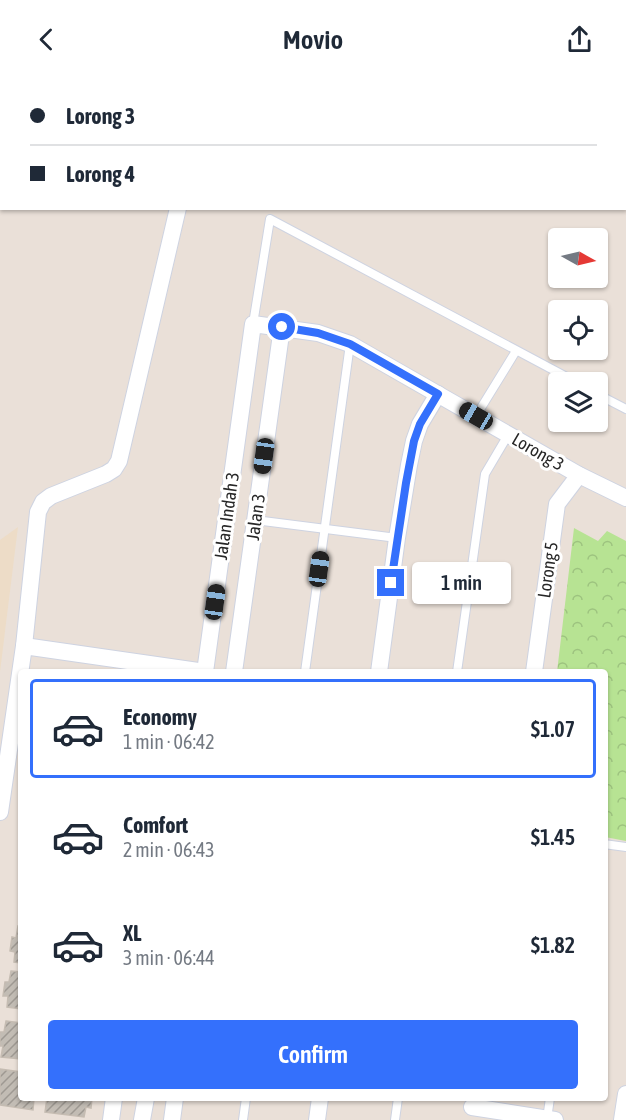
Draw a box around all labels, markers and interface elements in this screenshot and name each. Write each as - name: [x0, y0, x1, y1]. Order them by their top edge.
- icon: back: [30, 23, 63, 56]
- icon: share: [563, 23, 596, 56]
- text: Movio: [283, 24, 343, 55]
- text: Lorong 3: [66, 103, 135, 129]
- text: Lorong 4: [66, 161, 135, 187]
- north arrow: [548, 228, 608, 288]
- map controls: [548, 228, 608, 432]
- button: locate: [548, 300, 608, 360]
- route start: [268, 313, 295, 340]
- button: layers: [548, 372, 608, 432]
- car: [456, 399, 496, 433]
- street label: Lorong 3: [508, 428, 568, 475]
- car: [253, 437, 275, 475]
- street label: Jalan Indah 3: [210, 471, 243, 561]
- street label: Jalan 3: [242, 492, 269, 542]
- street label: Lorong 5: [533, 540, 562, 599]
- car: [308, 550, 330, 588]
- callout: 1 min: [412, 562, 511, 604]
- route end: [377, 569, 404, 596]
- text: 1 min: [441, 571, 482, 594]
- car: [204, 583, 226, 621]
- icon: car: [51, 702, 105, 756]
- text: Economy: [123, 704, 197, 730]
- text: $1.07: [531, 716, 575, 742]
- text: 1 min · 06:42: [123, 730, 215, 753]
- icon: car: [51, 810, 105, 864]
- text: Comfort: [123, 812, 188, 838]
- text: $1.45: [531, 824, 575, 850]
- text: 2 min · 06:43: [123, 838, 215, 861]
- icon: car: [51, 918, 105, 972]
- text: XL: [123, 920, 141, 946]
- text: $1.82: [531, 932, 575, 958]
- text: 3 min · 06:44: [123, 946, 215, 969]
- button: Confirm: [48, 1020, 578, 1089]

